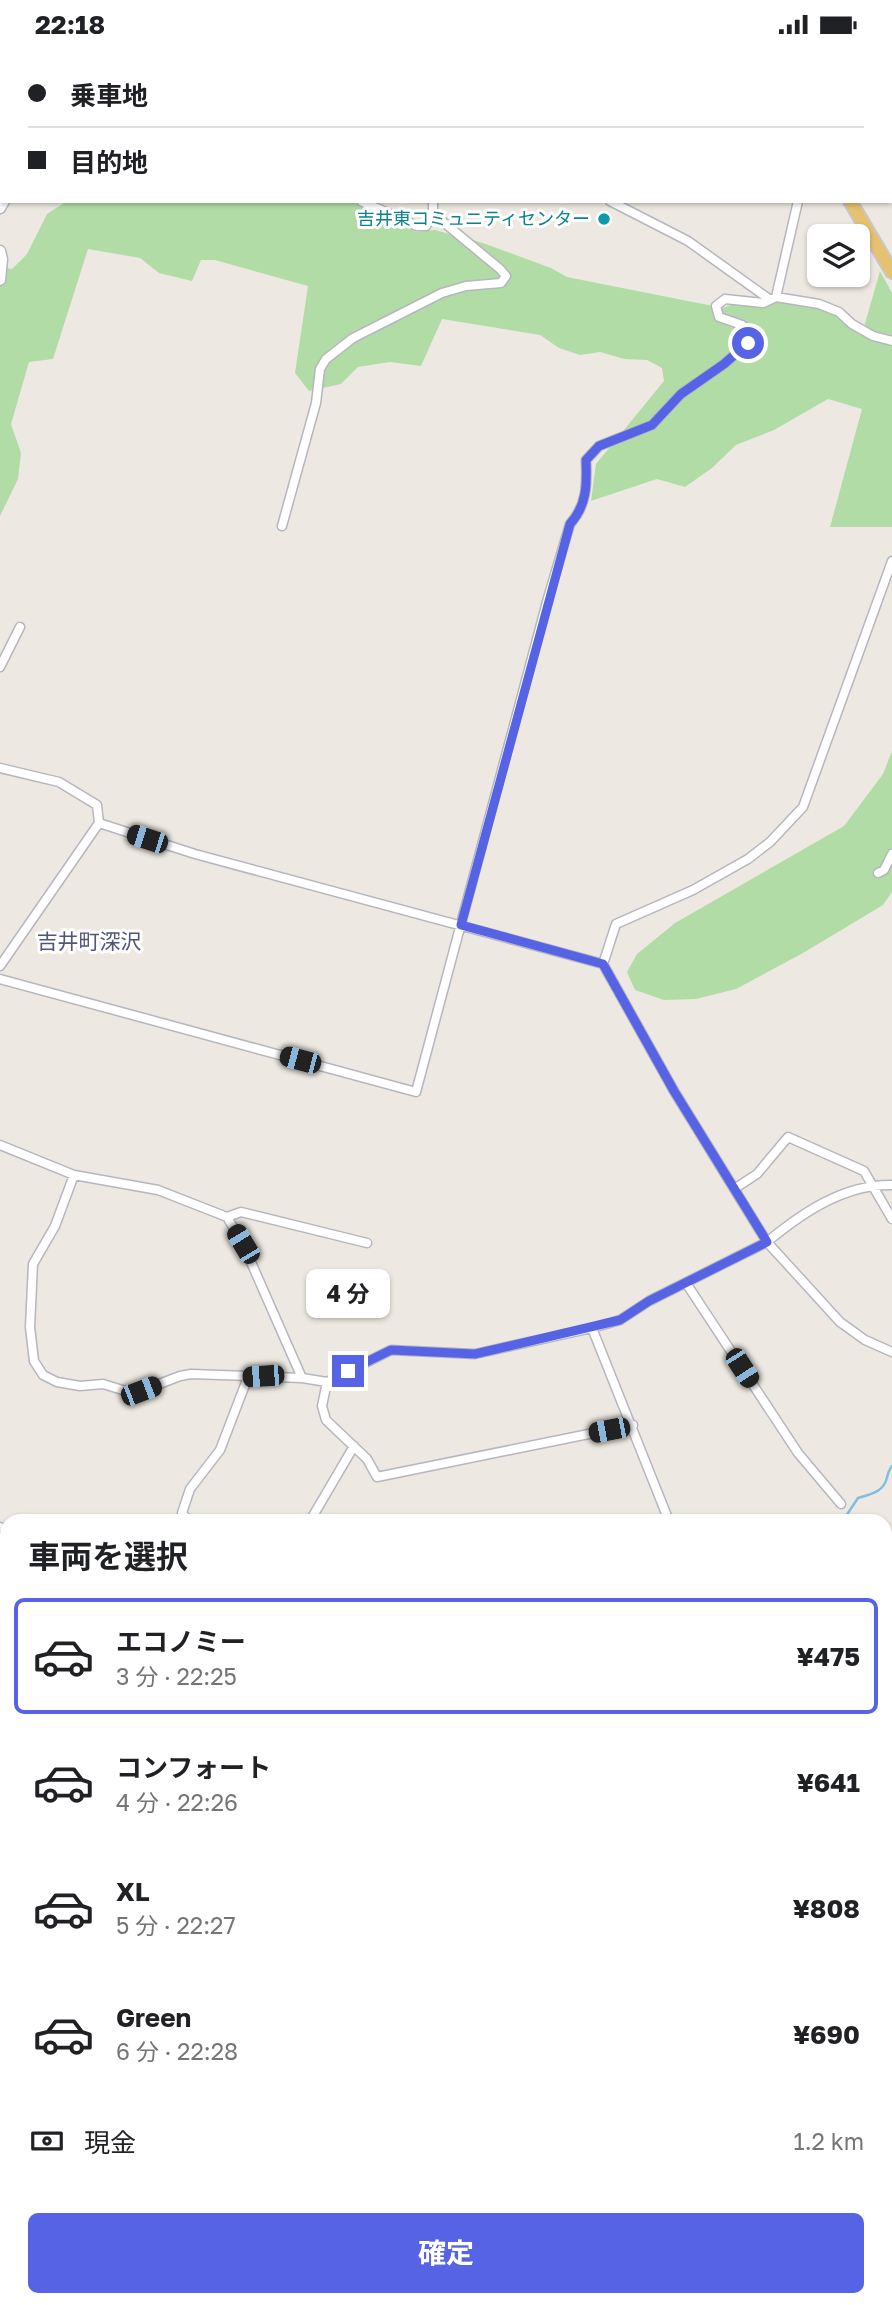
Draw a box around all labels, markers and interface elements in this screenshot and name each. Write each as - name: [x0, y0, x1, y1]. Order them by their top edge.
- text: 22:18: [35, 9, 105, 40]
- text: 乗車地: [70, 80, 148, 111]
- text: 目的地: [70, 147, 148, 178]
- place label: 吉井東コミュニティセンター: [357, 207, 590, 229]
- marker: 吉井東コミュニティセンター: [596, 211, 612, 227]
- map controls: [807, 224, 870, 287]
- button: layers: [807, 224, 870, 287]
- route start: [732, 327, 764, 359]
- car: [124, 823, 171, 855]
- district label: 吉井町深沢: [37, 928, 142, 954]
- car: [277, 1044, 324, 1076]
- car: [224, 1221, 263, 1267]
- callout: 4 分: [306, 1269, 390, 1319]
- text: 4 分: [326, 1279, 370, 1307]
- car: [722, 1345, 763, 1391]
- route end: [332, 1355, 364, 1387]
- car: [242, 1364, 285, 1388]
- car: [118, 1374, 165, 1408]
- car: [587, 1416, 632, 1444]
- text: 車両を選択: [28, 1537, 188, 1575]
- icon: car: [32, 1625, 95, 1688]
- text: エコノミー: [116, 1626, 246, 1657]
- text: ¥475: [797, 1641, 860, 1672]
- text: 3 分 · 22:25: [116, 1662, 237, 1690]
- icon: car: [32, 1751, 95, 1814]
- text: コンフォート: [116, 1752, 271, 1783]
- text: ¥641: [797, 1767, 860, 1798]
- text: 4 分 · 22:26: [116, 1788, 238, 1816]
- text: XL: [116, 1876, 150, 1907]
- icon: car: [32, 1877, 95, 1940]
- text: ¥808: [793, 1893, 860, 1924]
- text: 5 分 · 22:27: [116, 1911, 236, 1939]
- text: Green: [116, 2002, 191, 2033]
- icon: car: [32, 2003, 95, 2066]
- text: ¥690: [793, 2019, 860, 2050]
- text: 6 分 · 22:28: [116, 2037, 238, 2065]
- icon: cash: [28, 2122, 66, 2160]
- text: 現金: [84, 2127, 136, 2158]
- text: 1.2 km: [794, 2127, 864, 2155]
- button: 確定: [28, 2213, 864, 2293]

